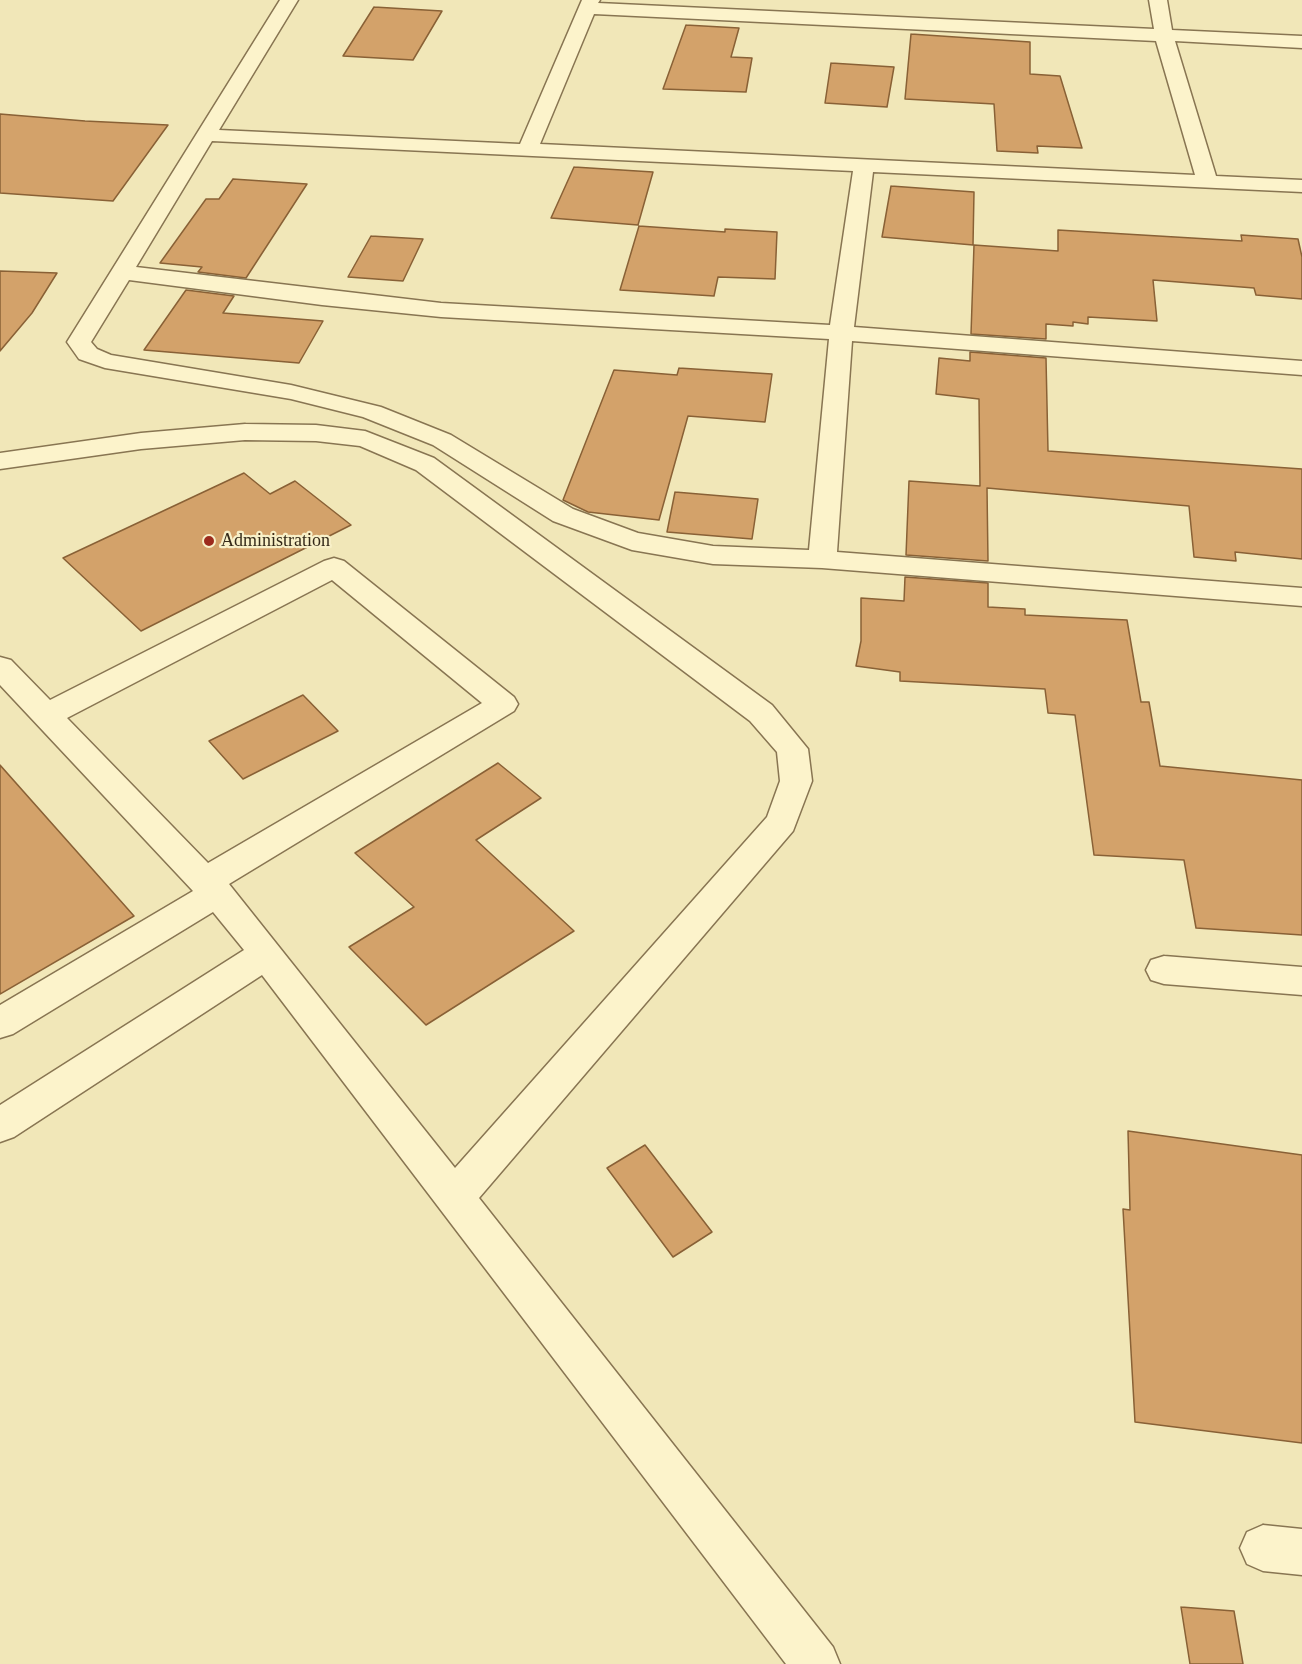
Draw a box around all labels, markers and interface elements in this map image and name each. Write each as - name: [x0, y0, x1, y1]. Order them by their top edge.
- place label: Administration: [221, 530, 330, 552]
- marker: Administration: [202, 534, 216, 548]

